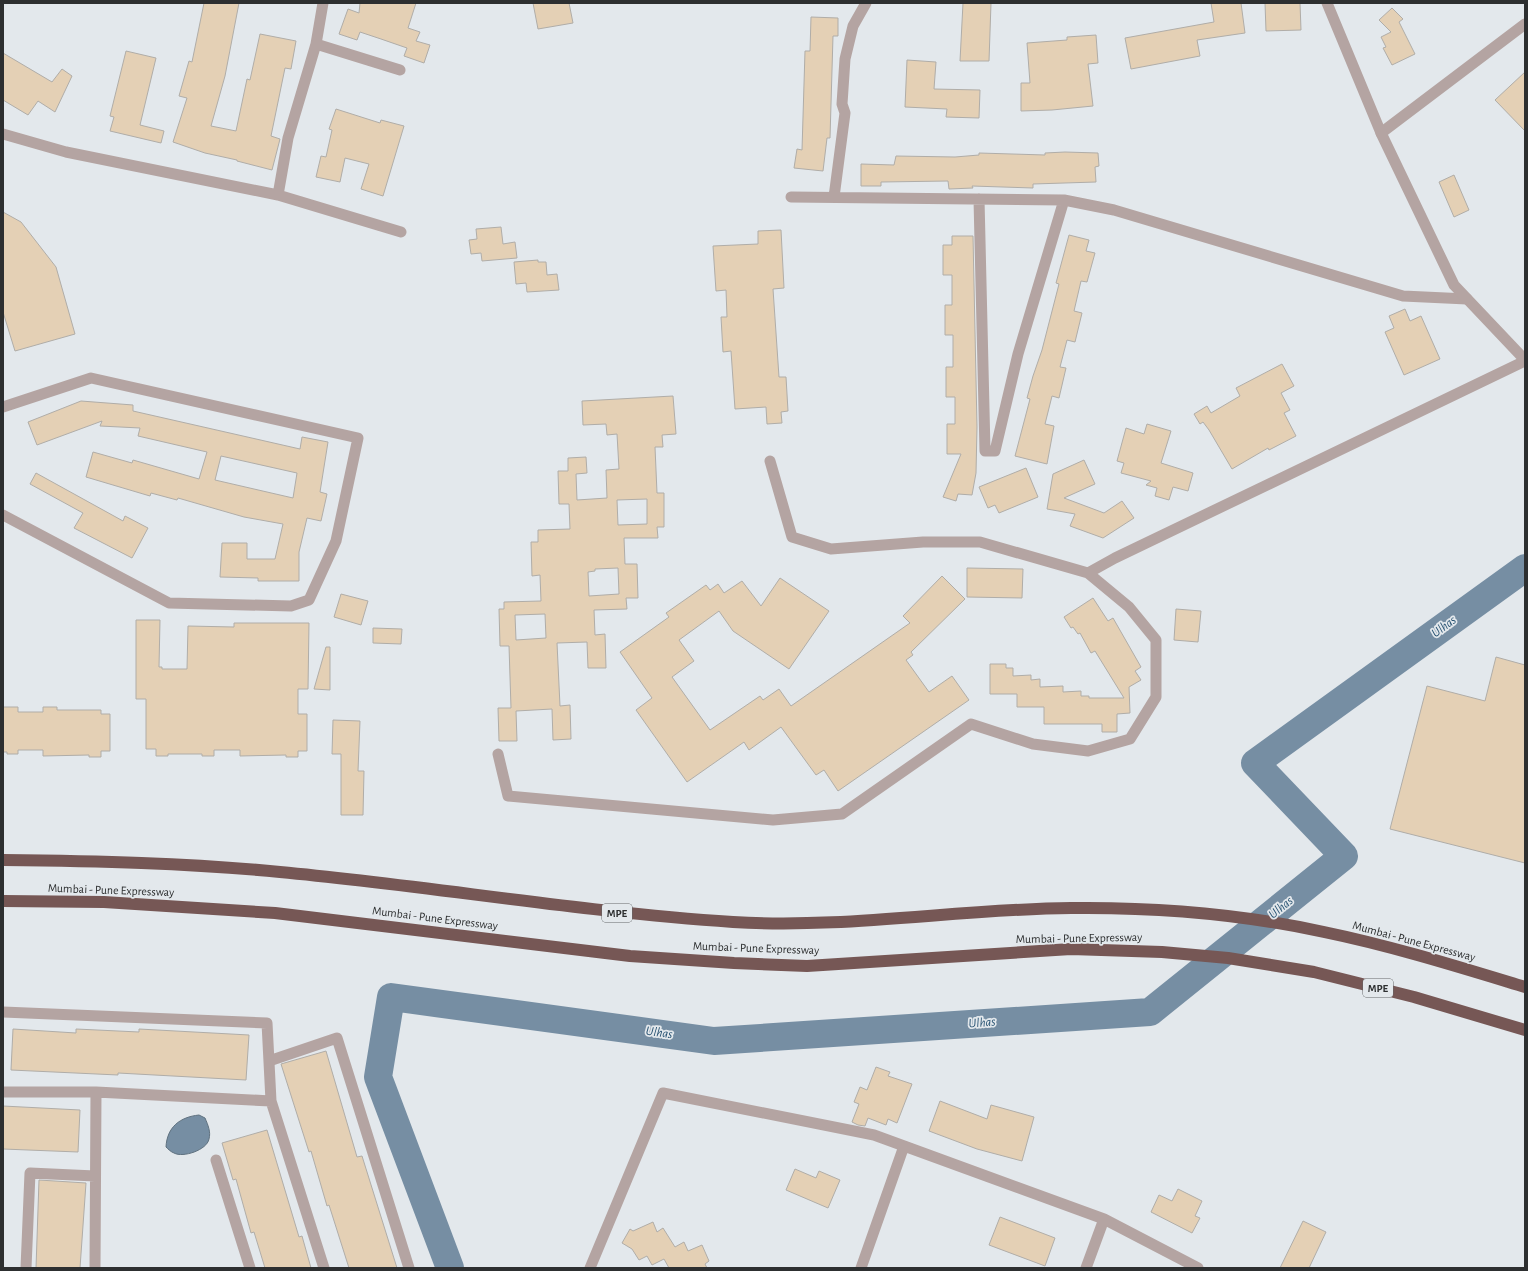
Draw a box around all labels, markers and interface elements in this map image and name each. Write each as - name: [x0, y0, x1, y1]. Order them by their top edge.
- water label: Ulhas: [1429, 614, 1459, 640]
- street label: Mumbai - Pune Expressway: [48, 882, 174, 899]
- water label: Ulhas: [1266, 894, 1296, 922]
- street label: Mumbai - Pune Expressway: [371, 904, 499, 933]
- road number: MPE: [602, 904, 632, 922]
- street label: Mumbai - Pune Expressway: [1351, 919, 1477, 964]
- street label: Mumbai - Pune Expressway: [1016, 931, 1142, 946]
- street label: Mumbai - Pune Expressway: [693, 940, 819, 957]
- road number: MPE: [1363, 979, 1393, 997]
- water label: Ulhas: [968, 1016, 996, 1030]
- water label: Ulhas: [645, 1025, 673, 1041]

